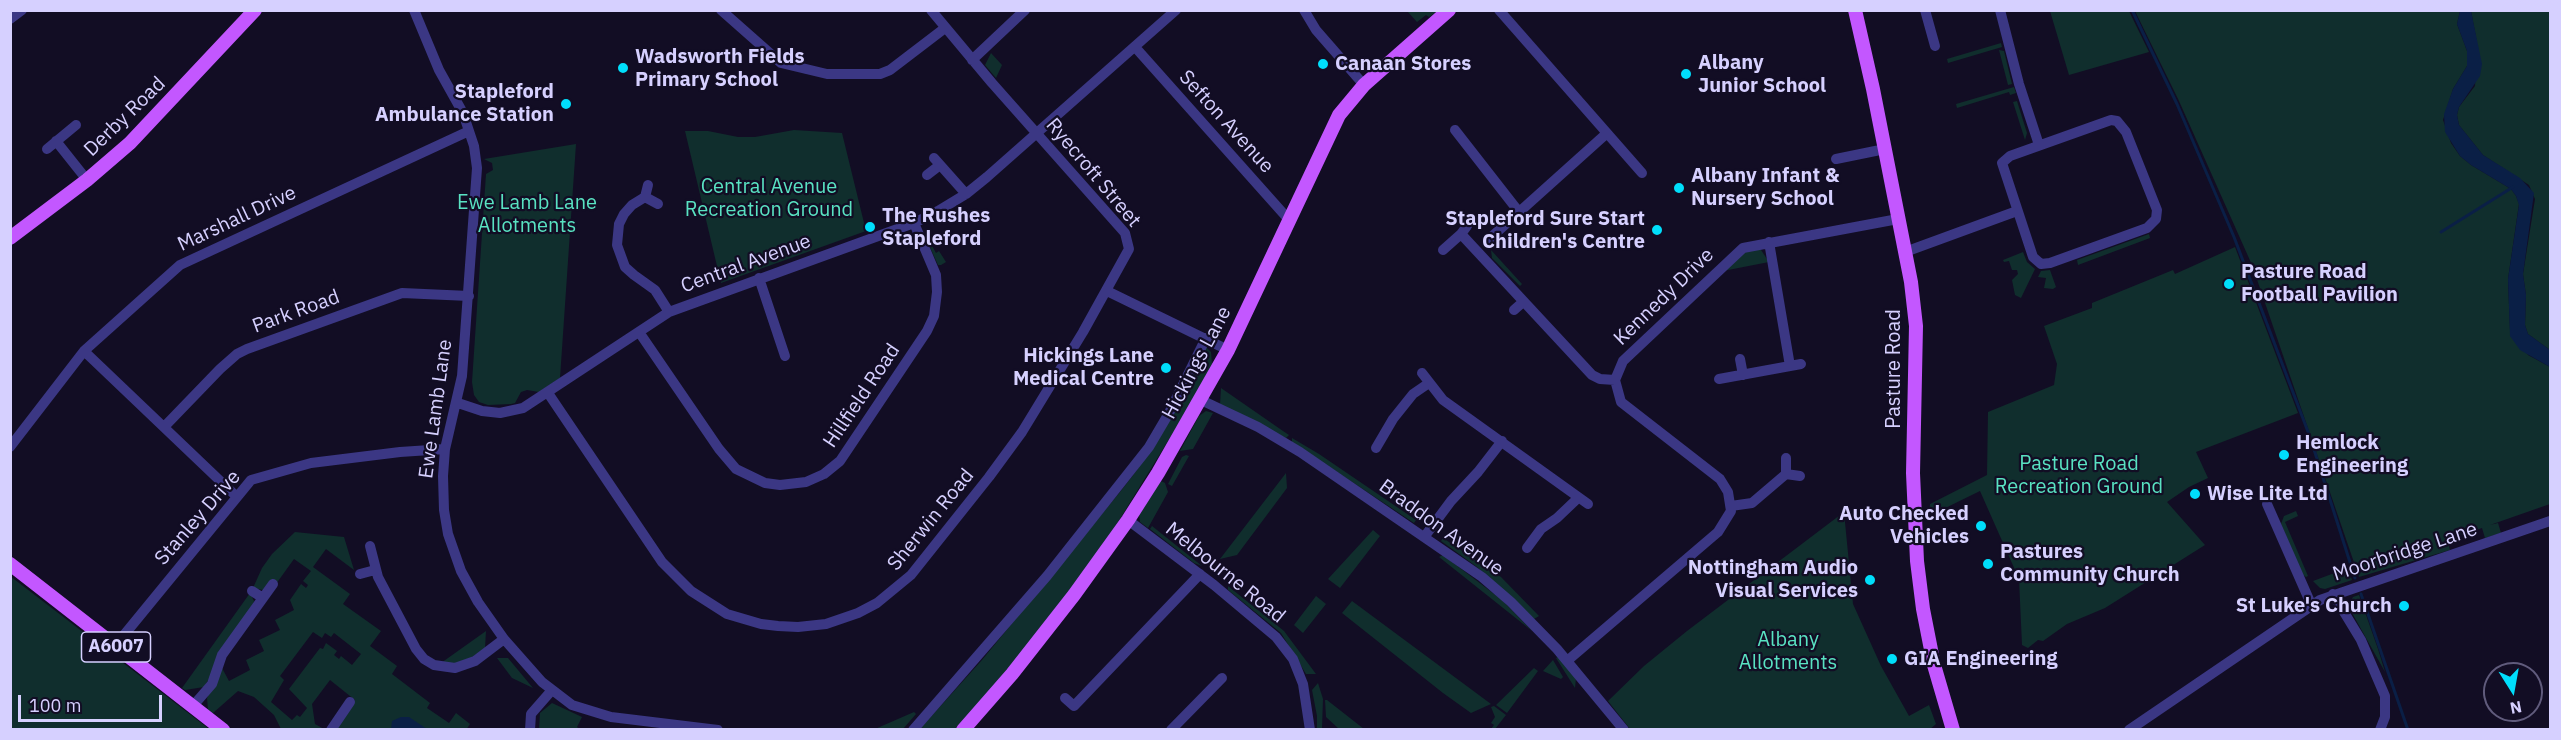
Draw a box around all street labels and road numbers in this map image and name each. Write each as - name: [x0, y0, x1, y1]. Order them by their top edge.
- street label: Sefton Avenue: [1174, 66, 1278, 178]
- street label: Derby Road: [79, 72, 171, 162]
- street label: Ryecroft Street: [1040, 114, 1146, 232]
- street label: Marshall Drive: [174, 181, 300, 257]
- street label: Central Avenue: [678, 229, 814, 299]
- street label: Kennedy Drive: [1609, 243, 1719, 351]
- street label: Park Road: [249, 285, 343, 339]
- street label: Hickings Lane: [1157, 303, 1237, 423]
- street label: Pasture Road: [1882, 309, 1906, 429]
- street label: Ewe Lamb Lane: [414, 338, 458, 480]
- street label: Hillfield Road: [819, 340, 905, 452]
- street label: Sherwin Road: [883, 464, 979, 576]
- street label: Stanley Drive: [150, 466, 246, 570]
- street label: Braddon Avenue: [1374, 475, 1508, 581]
- street label: Melbourne Road: [1160, 517, 1290, 629]
- street label: Moorbridge Lane: [2330, 517, 2480, 587]
- road number: A6007: [82, 632, 150, 662]

